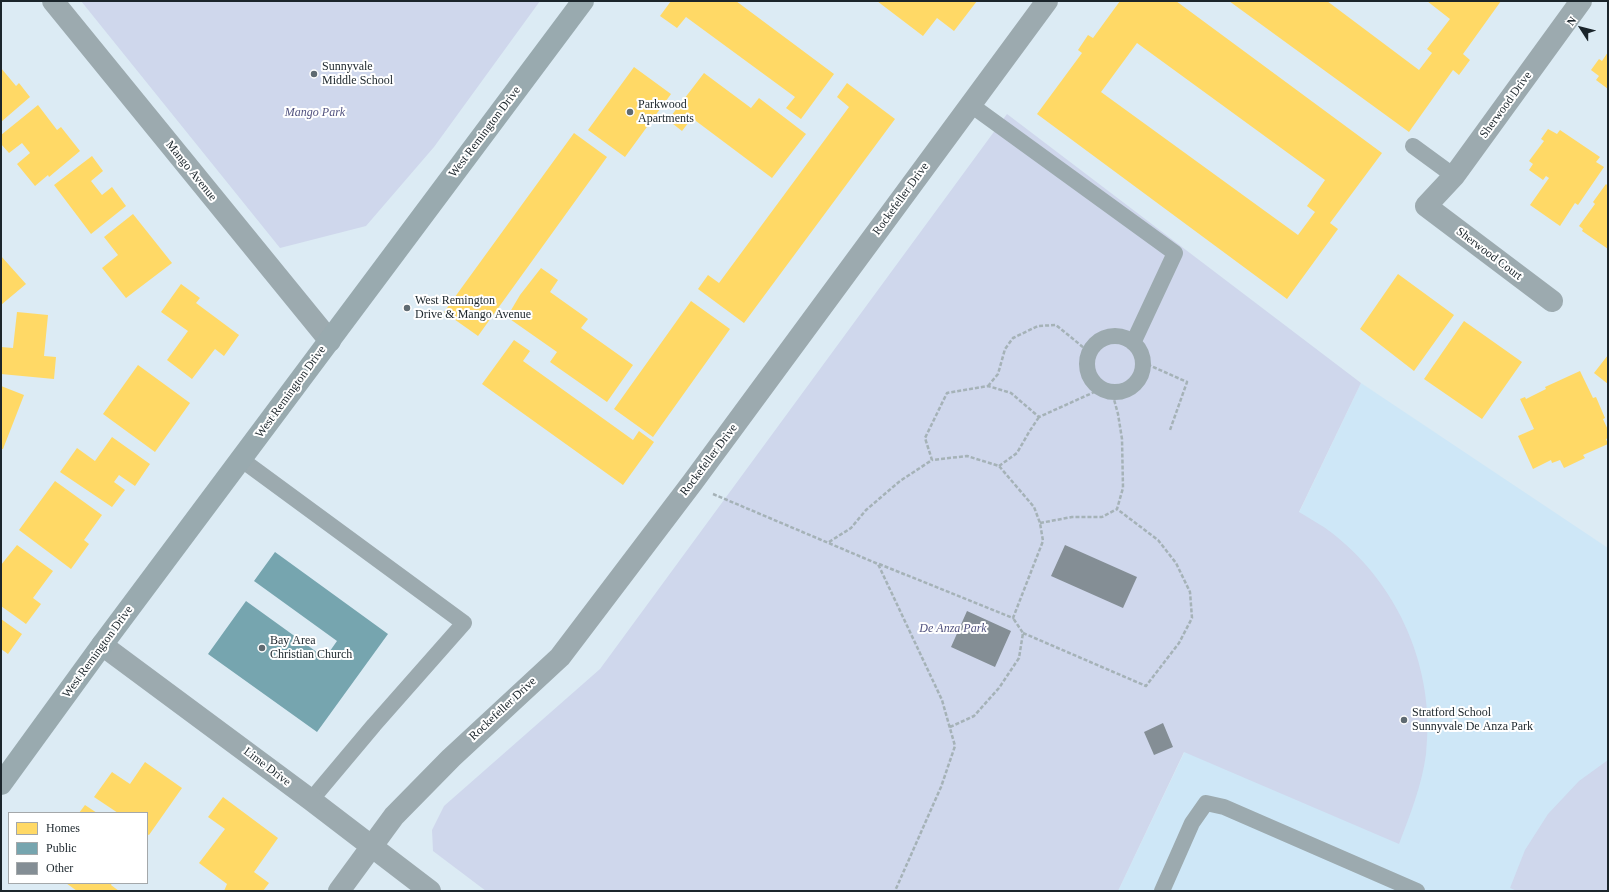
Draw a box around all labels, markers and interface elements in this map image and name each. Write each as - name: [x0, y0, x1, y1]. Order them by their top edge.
- north arrow: [1561, 8, 1601, 48]
- text: N: [1564, 14, 1578, 28]
- place label: Sunnyvale Middle School: [322, 60, 393, 88]
- marker: Sunnyvale Middle School: [309, 69, 319, 79]
- street label: Sherwood Drive: [1477, 69, 1535, 141]
- street label: West Remington Drive: [446, 84, 524, 180]
- place label: Parkwood Apartments: [638, 98, 694, 126]
- park label: Mango Park: [285, 106, 345, 120]
- marker: Parkwood Apartments: [625, 107, 635, 117]
- street label: Mango Avenue: [162, 138, 220, 204]
- street label: Rockefeller Drive: [870, 160, 932, 238]
- street label: Sherwood Court: [1453, 224, 1525, 284]
- place label: West Remington Drive & Mango Avenue: [415, 294, 531, 322]
- marker: West Remington Drive & Mango Avenue: [402, 303, 412, 313]
- street label: West Remington Drive: [253, 343, 329, 441]
- street label: Rockefeller Drive: [677, 421, 741, 499]
- street label: West Remington Drive: [60, 603, 136, 701]
- park label: De Anza Park: [919, 622, 987, 636]
- place label: Bay Area Christian Church: [270, 634, 352, 662]
- marker: Bay Area Christian Church: [257, 643, 267, 653]
- street label: Rockefeller Drive: [467, 674, 539, 744]
- place label: Stratford School Sunnyvale De Anza Park: [1412, 706, 1533, 734]
- marker: Stratford School Sunnyvale De Anza Park: [1399, 715, 1409, 725]
- street label: Lime Drive: [240, 745, 294, 789]
- legend: [8, 812, 148, 884]
- text: Homes: [46, 821, 80, 835]
- text: Public: [46, 841, 77, 855]
- text: Other: [46, 861, 73, 875]

